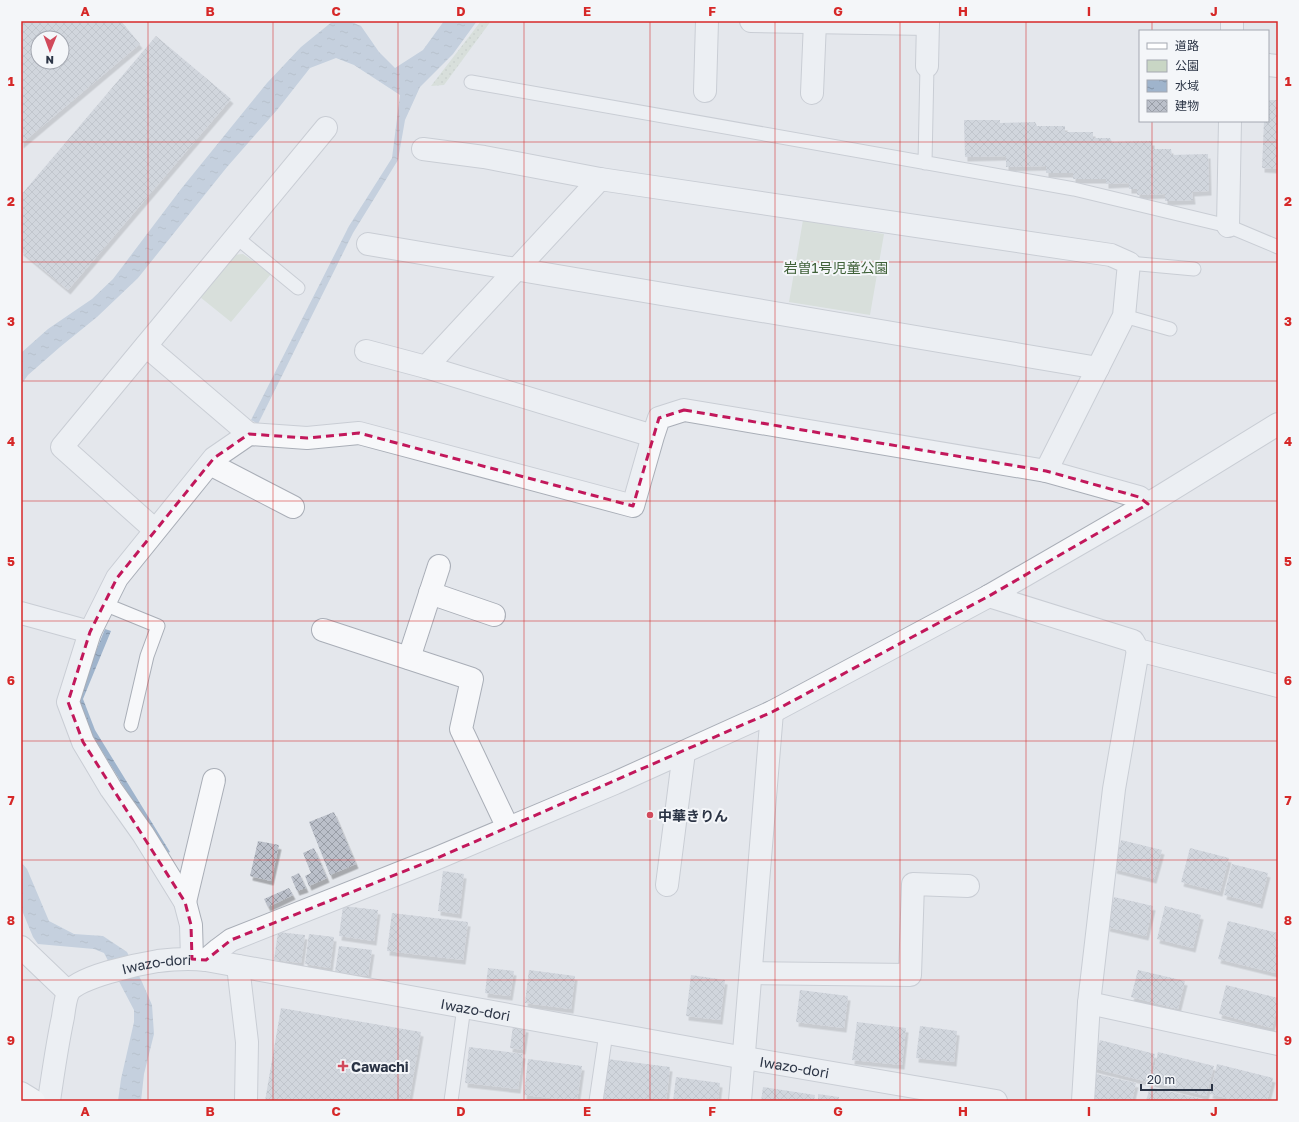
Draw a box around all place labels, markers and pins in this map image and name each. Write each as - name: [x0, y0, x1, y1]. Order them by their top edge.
- place label: 中華きりん: [658, 807, 728, 824]
- marker: 中華きりん: [645, 810, 655, 820]
- place label: Cawachi: [351, 1058, 409, 1075]
- marker: Cawachi: [338, 1061, 348, 1071]

